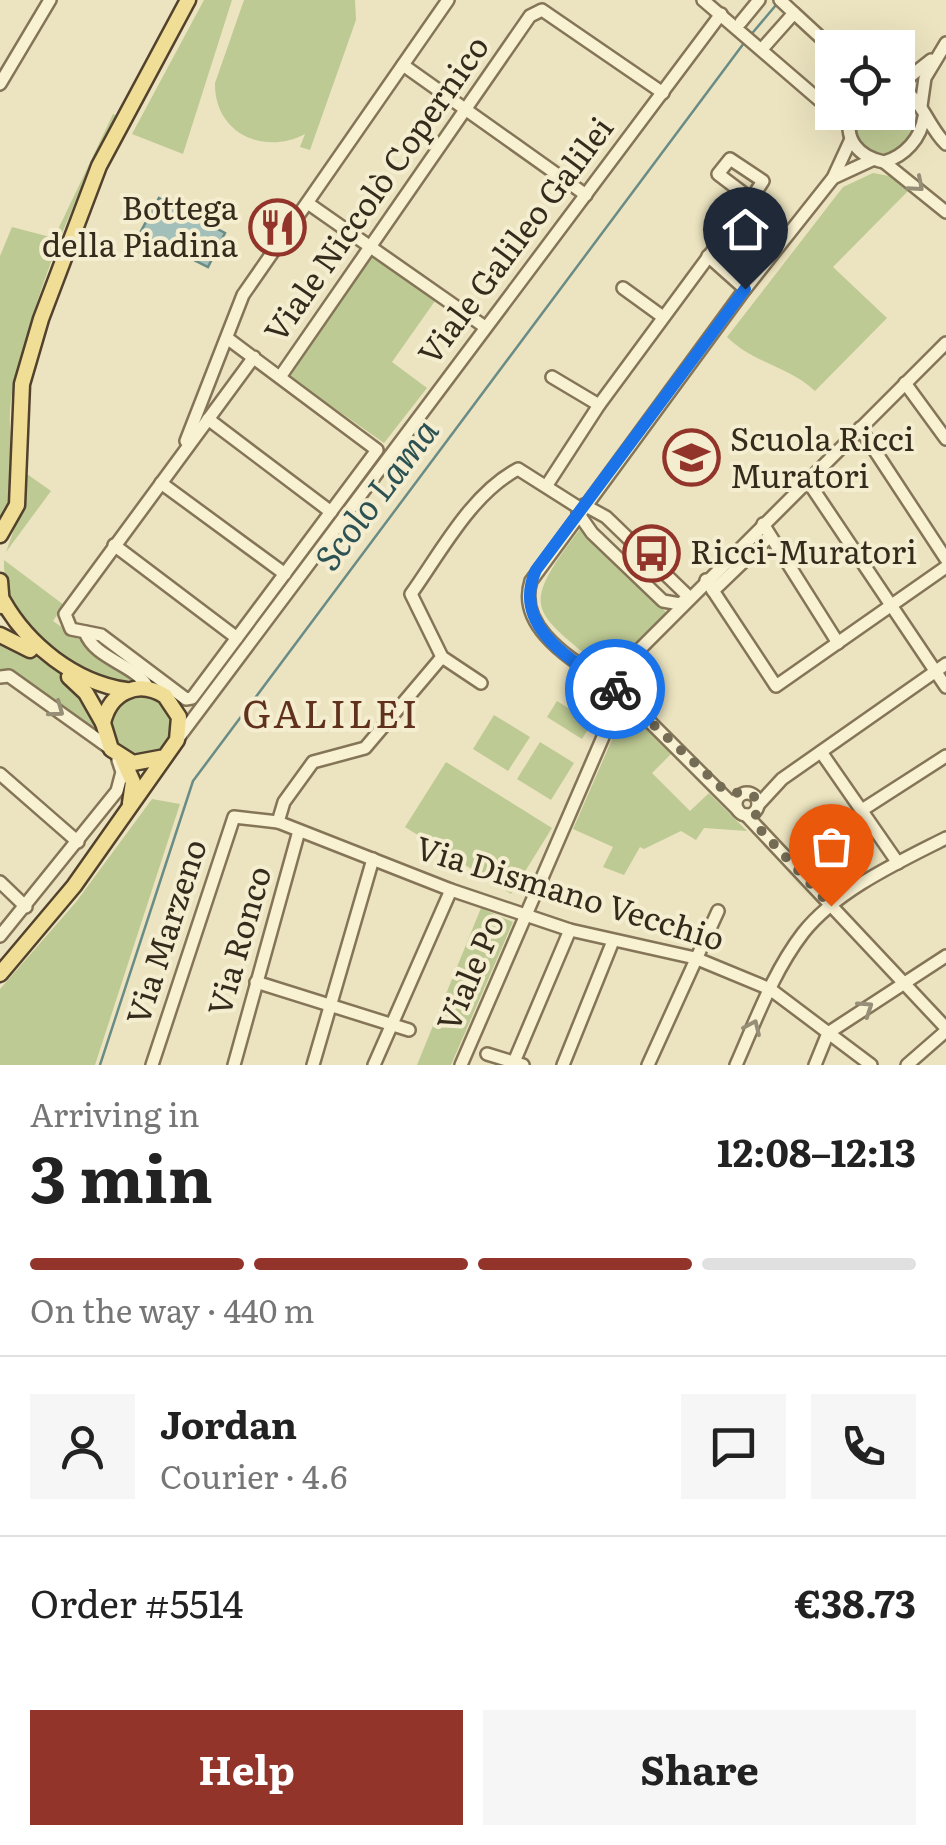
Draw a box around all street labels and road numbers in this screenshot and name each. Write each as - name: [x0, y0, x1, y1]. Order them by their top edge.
- street label: Viale Niccolò Copernico: [250, 24, 499, 350]
- street label: Viale Galileo Galilei: [404, 105, 623, 373]
- street label: Via Dismano Vecchio: [411, 821, 731, 961]
- street label: Via Marzeno: [112, 832, 217, 1030]
- street label: Via Ronco: [193, 860, 281, 1021]
- street label: Viale Po: [422, 906, 514, 1038]

